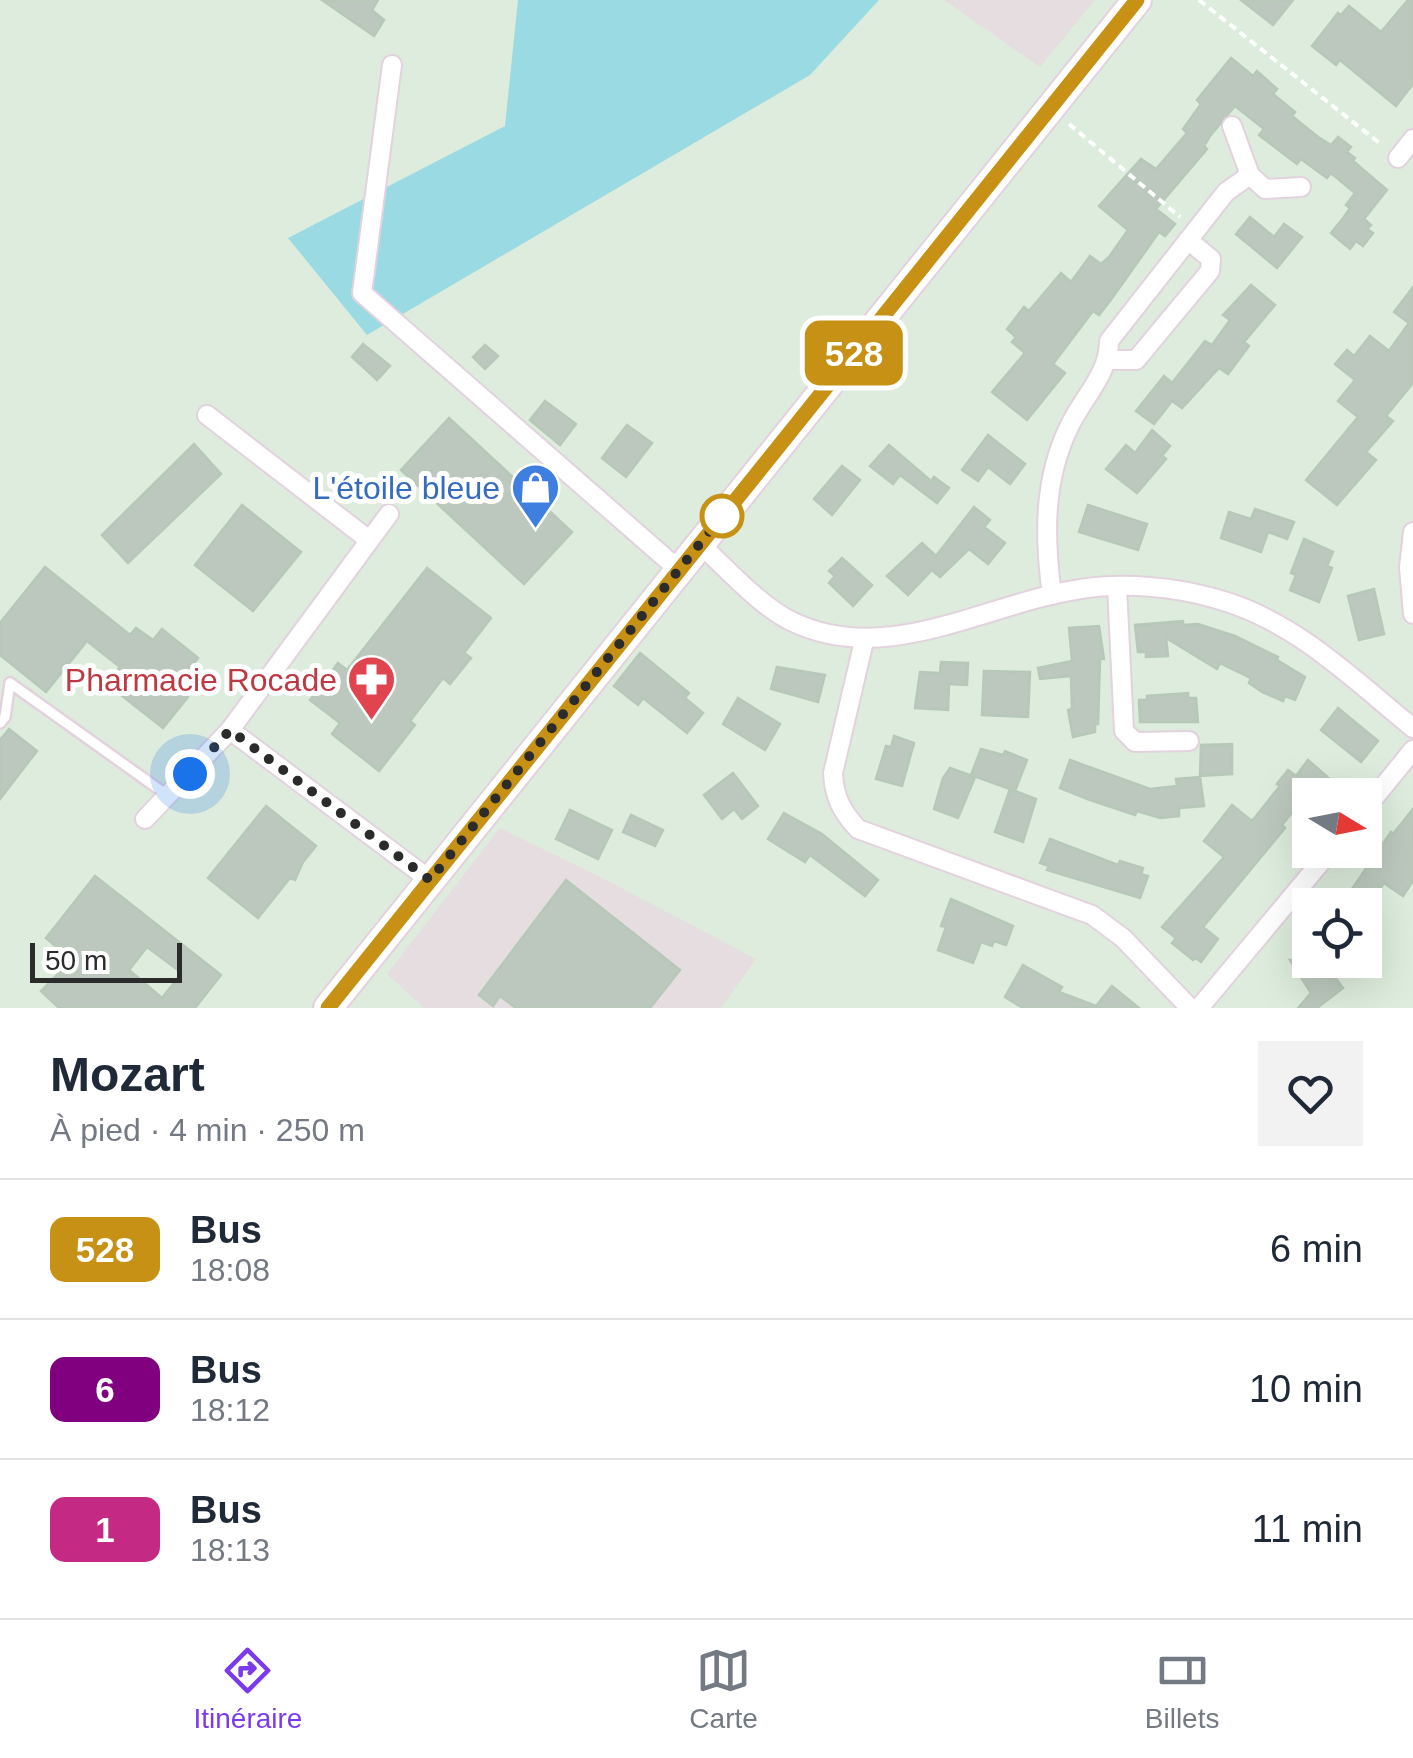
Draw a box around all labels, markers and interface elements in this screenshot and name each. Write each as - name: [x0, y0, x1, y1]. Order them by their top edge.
- line badge: 528: [796, 320, 912, 386]
- text: 528: [825, 334, 883, 373]
- shop icon: L'étoile bleue: [509, 462, 561, 530]
- place label: L'étoile bleue: [312, 470, 500, 506]
- unlabelled marker: [701, 495, 743, 537]
- pharmacy icon: Pharmacie Rocade: [346, 654, 398, 722]
- place label: Pharmacie Rocade: [65, 662, 337, 698]
- your location: [165, 749, 215, 799]
- north arrow: [1292, 778, 1382, 868]
- map controls: [1292, 778, 1382, 978]
- button: locate: [1292, 888, 1382, 978]
- scale bar: [30, 938, 182, 983]
- text: 50 m: [45, 945, 107, 976]
- button: heart: [1258, 1041, 1363, 1146]
- text: Mozart: [50, 1048, 205, 1101]
- text: À pied · 4 min · 250 m: [50, 1112, 365, 1148]
- text: Bus: [190, 1209, 262, 1251]
- text: 6 min: [1270, 1228, 1363, 1270]
- text: 528: [76, 1230, 134, 1269]
- text: 18:08: [190, 1252, 270, 1288]
- text: Bus: [190, 1349, 262, 1391]
- text: 10 min: [1249, 1368, 1363, 1410]
- text: 6: [95, 1370, 115, 1409]
- text: 18:12: [190, 1392, 270, 1428]
- text: Bus: [190, 1489, 262, 1531]
- text: 11 min: [1252, 1508, 1363, 1550]
- text: 1: [95, 1510, 115, 1549]
- text: 18:13: [190, 1532, 270, 1568]
- tab: Itinéraire: [193, 1643, 302, 1735]
- tab: Carte: [689, 1643, 758, 1735]
- tab: Billets: [1145, 1643, 1219, 1735]

